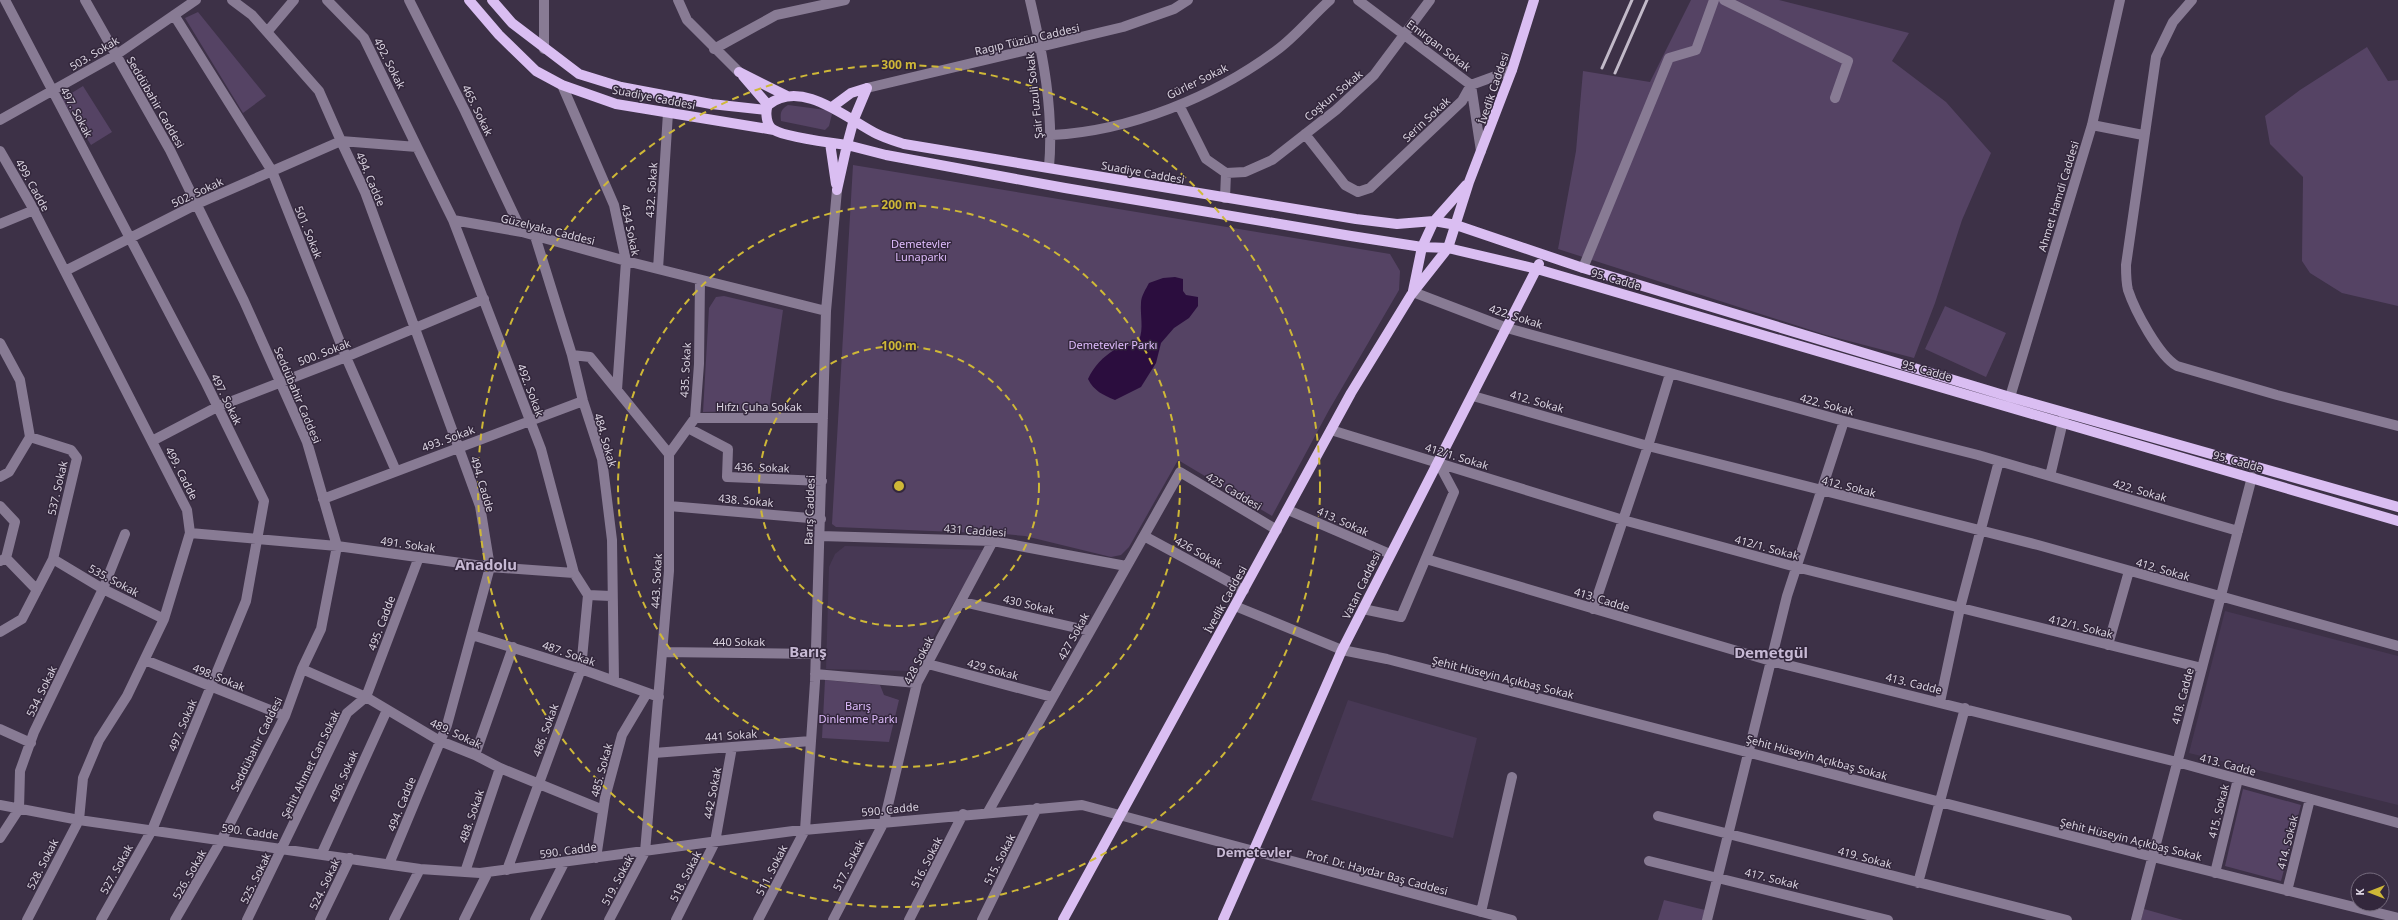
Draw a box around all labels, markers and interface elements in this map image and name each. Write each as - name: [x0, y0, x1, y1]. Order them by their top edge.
- street label: Emirgan Sokak: [1404, 16, 1474, 74]
- street label: Ragıp Tüzün Caddesi: [973, 20, 1081, 58]
- street label: 503. Sokak: [66, 32, 122, 74]
- street label: 492. Sokak: [371, 35, 409, 91]
- street label: İvedik Caddesi: [1474, 50, 1512, 126]
- street label: Şair Fuzuli Sokak: [1022, 52, 1046, 140]
- street label: Seddübahir Caddesi: [124, 53, 188, 151]
- text: 300 m: [881, 56, 917, 73]
- street label: Gürler Sokak: [1164, 60, 1230, 102]
- street label: Coşkun Sokak: [1301, 66, 1365, 124]
- street label: 465. Sokak: [459, 82, 497, 138]
- street label: Suadiye Caddesi: [611, 82, 697, 112]
- street label: 497. Sokak: [57, 84, 97, 140]
- street label: Serin Sokak: [1399, 93, 1453, 145]
- street label: Ahmet Hamdi Caddesi: [2034, 139, 2082, 253]
- street label: 494. Cadde: [353, 150, 389, 208]
- street label: 499. Cadde: [12, 156, 54, 214]
- street label: Suadiye Caddesi: [1100, 157, 1186, 187]
- street label: 432. Sokak: [642, 162, 660, 218]
- street label: 502. Sokak: [169, 173, 225, 210]
- text: 200 m: [881, 196, 917, 213]
- street label: 434 Sokak: [618, 203, 644, 257]
- street label: 501. Sokak: [292, 204, 326, 261]
- street label: Güzelyaka Caddesi: [499, 210, 597, 248]
- park label: Demetevler Lunaparkı: [891, 236, 951, 264]
- street label: 95. Cadde: [1589, 265, 1643, 293]
- street label: 422. Sokak: [1487, 300, 1545, 332]
- street label: 500. Sokak: [296, 335, 353, 369]
- text: 100 m: [881, 337, 917, 354]
- park label: Demetevler Parkı: [1069, 337, 1157, 352]
- street label: 435. Sokak: [676, 342, 694, 398]
- street label: Seddübahir Caddesi: [271, 344, 325, 446]
- street label: 95. Cadde: [1900, 356, 1954, 384]
- street label: 492. Sokak: [514, 362, 548, 419]
- street label: 497. Sokak: [208, 371, 246, 427]
- street label: 412. Sokak: [1508, 386, 1566, 416]
- street label: 422. Sokak: [1798, 390, 1856, 418]
- street label: Hıfzı Çuha Sokak: [716, 399, 802, 414]
- street label: 484. Sokak: [591, 411, 621, 469]
- street label: 493. Sokak: [419, 421, 477, 455]
- street label: 412/1. Sokak: [1423, 439, 1491, 473]
- street label: 499. Cadde: [162, 444, 202, 502]
- street label: 95. Cadde: [2211, 447, 2265, 475]
- street label: 494. Cadde: [467, 454, 499, 514]
- street label: 537. Sokak: [43, 459, 71, 517]
- street label: 436. Sokak: [734, 459, 790, 475]
- street label: 425 Caddesi: [1203, 468, 1265, 514]
- street label: 412. Sokak: [1820, 472, 1878, 500]
- street label: Barış Caddesi: [800, 475, 818, 545]
- street label: 422. Sokak: [2111, 475, 2169, 505]
- centre of rings: [892, 479, 906, 493]
- street label: 438. Sokak: [718, 490, 774, 510]
- street label: 413. Sokak: [1315, 503, 1371, 539]
- street label: 431 Caddesi: [943, 520, 1007, 540]
- street label: 412/1. Sokak: [1733, 531, 1801, 563]
- street label: 491. Sokak: [380, 533, 437, 555]
- street label: 426 Sokak: [1172, 533, 1226, 571]
- street label: Vatan Caddesi: [1338, 549, 1384, 621]
- street label: 443. Sokak: [647, 553, 665, 609]
- district label: Anadolu: [455, 554, 517, 574]
- street label: 412. Sokak: [2134, 554, 2192, 584]
- street label: 535. Sokak: [86, 560, 142, 600]
- street label: İvedik Caddesi: [1200, 563, 1250, 635]
- street label: 413. Cadde: [1572, 583, 1632, 615]
- street label: 430 Sokak: [1002, 591, 1056, 617]
- street label: 495. Cadde: [364, 593, 398, 653]
- street label: 427 Sokak: [1054, 609, 1092, 663]
- street label: 412/1. Sokak: [2047, 611, 2115, 641]
- street label: 428 Sokak: [899, 633, 937, 687]
- street label: 440 Sokak: [713, 634, 765, 649]
- street label: 487. Sokak: [540, 637, 598, 669]
- district label: Barış: [789, 641, 827, 661]
- district label: Demetgül: [1734, 642, 1808, 662]
- street label: Şehit Hüseyin Açıkbaş Sokak: [1430, 652, 1576, 702]
- street label: 429 Sokak: [966, 655, 1020, 683]
- street label: 498. Sokak: [191, 660, 248, 694]
- street label: 534. Sokak: [22, 663, 60, 719]
- street label: 418. Cadde: [2167, 666, 2197, 726]
- street label: 413. Cadde: [1884, 669, 1944, 697]
- street label: Seddübahir Caddesi: [227, 694, 285, 794]
- street label: 497. Sokak: [164, 697, 200, 753]
- park label: Barış Dinlenme Parkı: [819, 698, 897, 726]
- street label: 486. Sokak: [528, 701, 562, 759]
- street label: Şehit Ahmet Can Sokak: [277, 707, 343, 821]
- street label: 489. Sokak: [428, 715, 484, 752]
- street label: 441 Sokak: [704, 726, 758, 744]
- street label: Şehit Hüseyin Açıkbaş Sokak: [1745, 731, 1889, 783]
- street label: 485. Sokak: [587, 741, 615, 799]
- street label: 496. Sokak: [325, 748, 361, 804]
- street label: 413. Cadde: [2198, 749, 2258, 779]
- street label: 442 Sokak: [700, 766, 724, 820]
- street label: 494. Cadde: [383, 775, 419, 833]
- street label: 415. Sokak: [2204, 782, 2232, 840]
- street label: 488. Sokak: [455, 787, 487, 845]
- street label: 590. Cadde: [861, 799, 919, 819]
- street label: 414. Sokak: [2273, 813, 2301, 871]
- street label: Şehit Hüseyin Açıkbaş Sokak: [2058, 814, 2204, 864]
- street label: 590. Cadde: [220, 820, 280, 842]
- street label: 515. Sokak: [980, 831, 1018, 887]
- street label: 516. Sokak: [907, 834, 945, 890]
- street label: 528. Sokak: [23, 836, 61, 892]
- street label: 517. Sokak: [829, 837, 867, 893]
- street label: 590. Cadde: [538, 839, 598, 861]
- street label: 527. Sokak: [96, 841, 136, 897]
- street label: 511. Sokak: [752, 842, 790, 898]
- district label: Demetevler: [1216, 843, 1292, 861]
- street label: 419. Sokak: [1836, 843, 1894, 871]
- street label: 526. Sokak: [169, 846, 209, 902]
- street label: Prof. Dr. Haydar Baş Caddesi: [1304, 846, 1450, 898]
- street label: 518. Sokak: [666, 848, 704, 904]
- street label: 525. Sokak: [236, 850, 274, 906]
- street label: 519. Sokak: [597, 852, 637, 908]
- street label: 524. Sokak: [305, 856, 343, 912]
- street label: 417. Sokak: [1743, 864, 1801, 892]
- north arrow: [2350, 872, 2390, 912]
- text: K: [2352, 888, 2367, 896]

